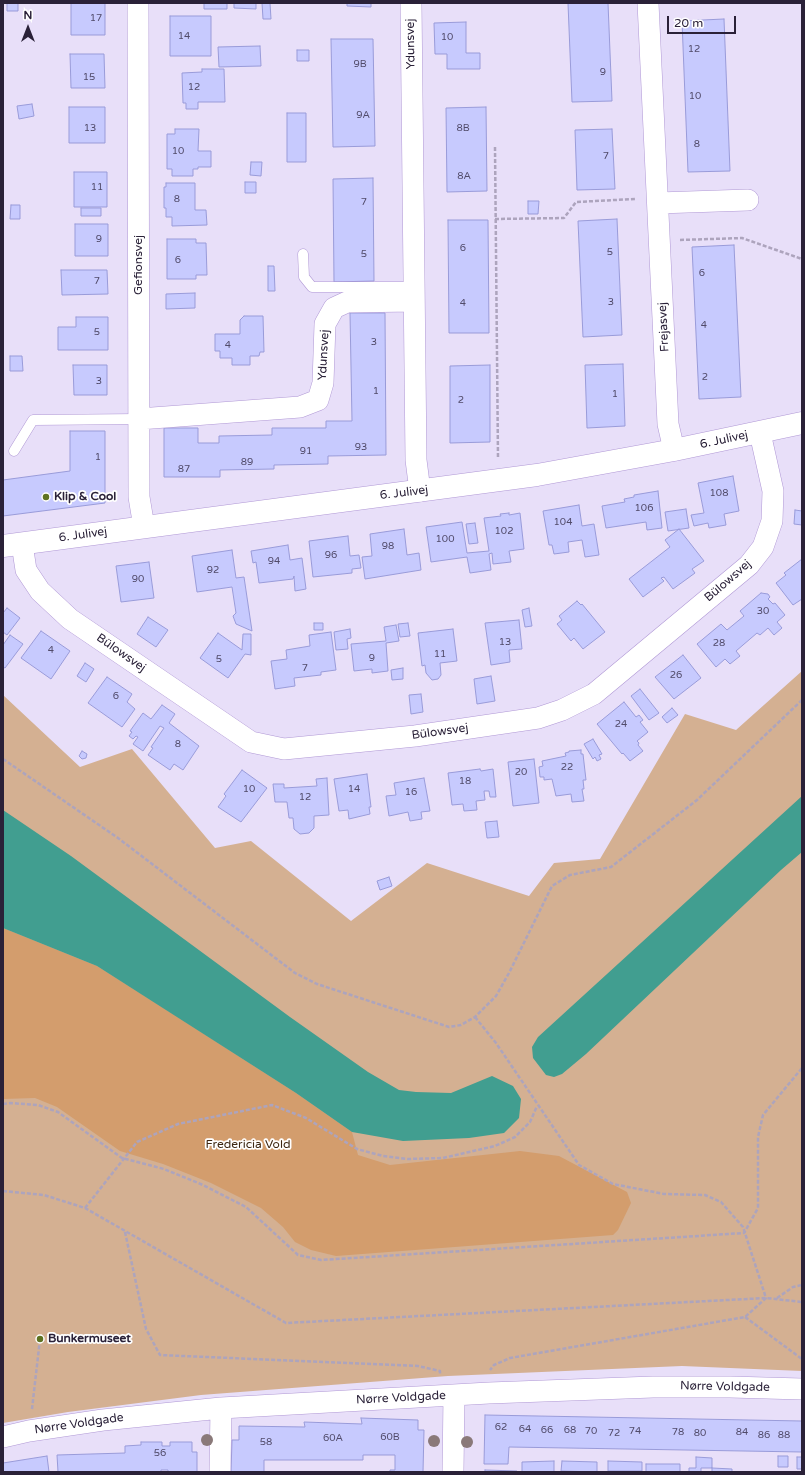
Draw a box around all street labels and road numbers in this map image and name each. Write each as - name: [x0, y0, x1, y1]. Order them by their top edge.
- street label: Ydunsvej: [403, 18, 419, 70]
- street label: Gefionsvej: [132, 235, 146, 295]
- street label: Frejasvej: [656, 302, 672, 352]
- street label: Ydunsvej: [315, 329, 333, 381]
- street label: 6. Julivej: [699, 428, 749, 452]
- street label: 6. Julivej: [379, 483, 429, 503]
- street label: 6. Julivej: [58, 524, 108, 546]
- street label: Bülowsvej: [702, 557, 754, 605]
- street label: Bülowsvej: [93, 631, 149, 675]
- street label: Bülowsvej: [411, 721, 469, 743]
- street label: Nørre Voldgade: [680, 1379, 770, 1395]
- street label: Nørre Voldgade: [356, 1388, 446, 1408]
- street label: Nørre Voldgade: [33, 1411, 125, 1437]

